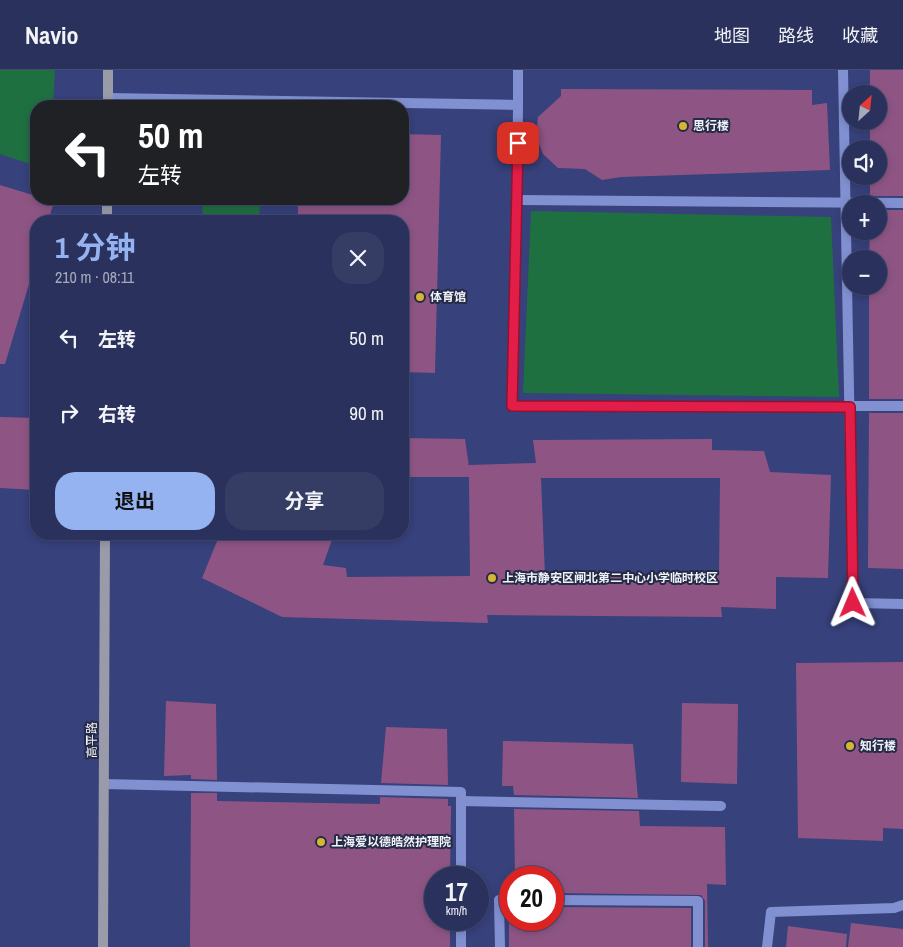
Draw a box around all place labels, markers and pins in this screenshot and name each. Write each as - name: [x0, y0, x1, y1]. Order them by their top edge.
- place label: 思行楼: [693, 118, 729, 134]
- marker: 思行楼: [677, 120, 689, 132]
- pin: [497, 122, 539, 164]
- place label: 体育馆: [430, 289, 466, 305]
- marker: 体育馆: [414, 291, 426, 303]
- place label: 上海市静安区闸北第二中心小学临时校区: [502, 570, 718, 586]
- marker: 上海市静安区闸北第二中心小学临时校区: [486, 572, 498, 584]
- place label: 知行楼: [860, 738, 896, 754]
- marker: 知行楼: [844, 740, 856, 752]
- place label: 上海爱以德皓然护理院: [331, 834, 451, 850]
- marker: 上海爱以德皓然护理院: [315, 836, 327, 848]

